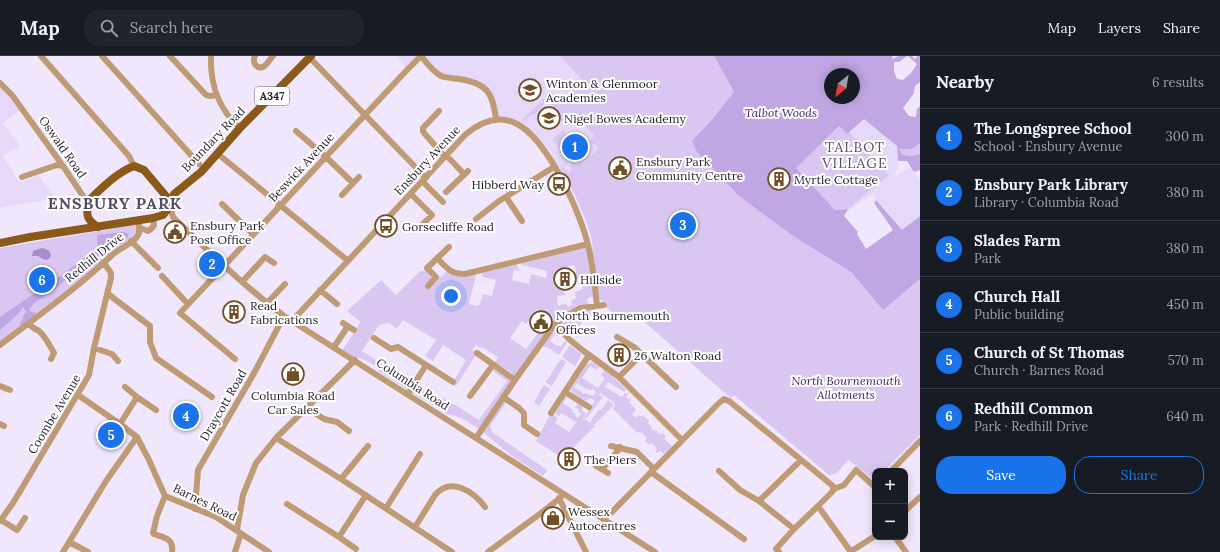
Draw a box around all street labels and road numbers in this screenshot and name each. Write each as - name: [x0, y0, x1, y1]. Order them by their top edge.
- road number: A347: [255, 87, 289, 105]
- street label: Boundary Road: [178, 103, 248, 175]
- street label: Oswald Road: [36, 113, 90, 181]
- street label: Ensbury Avenue: [391, 122, 464, 198]
- street label: Beswick Avenue: [265, 129, 337, 205]
- street label: Redhill Drive: [62, 228, 127, 285]
- street label: Columbia Road: [374, 355, 452, 413]
- street label: Draycott Road: [196, 367, 250, 443]
- street label: Coombe Avenue: [24, 371, 84, 457]
- street label: Barnes Road: [171, 480, 239, 524]

